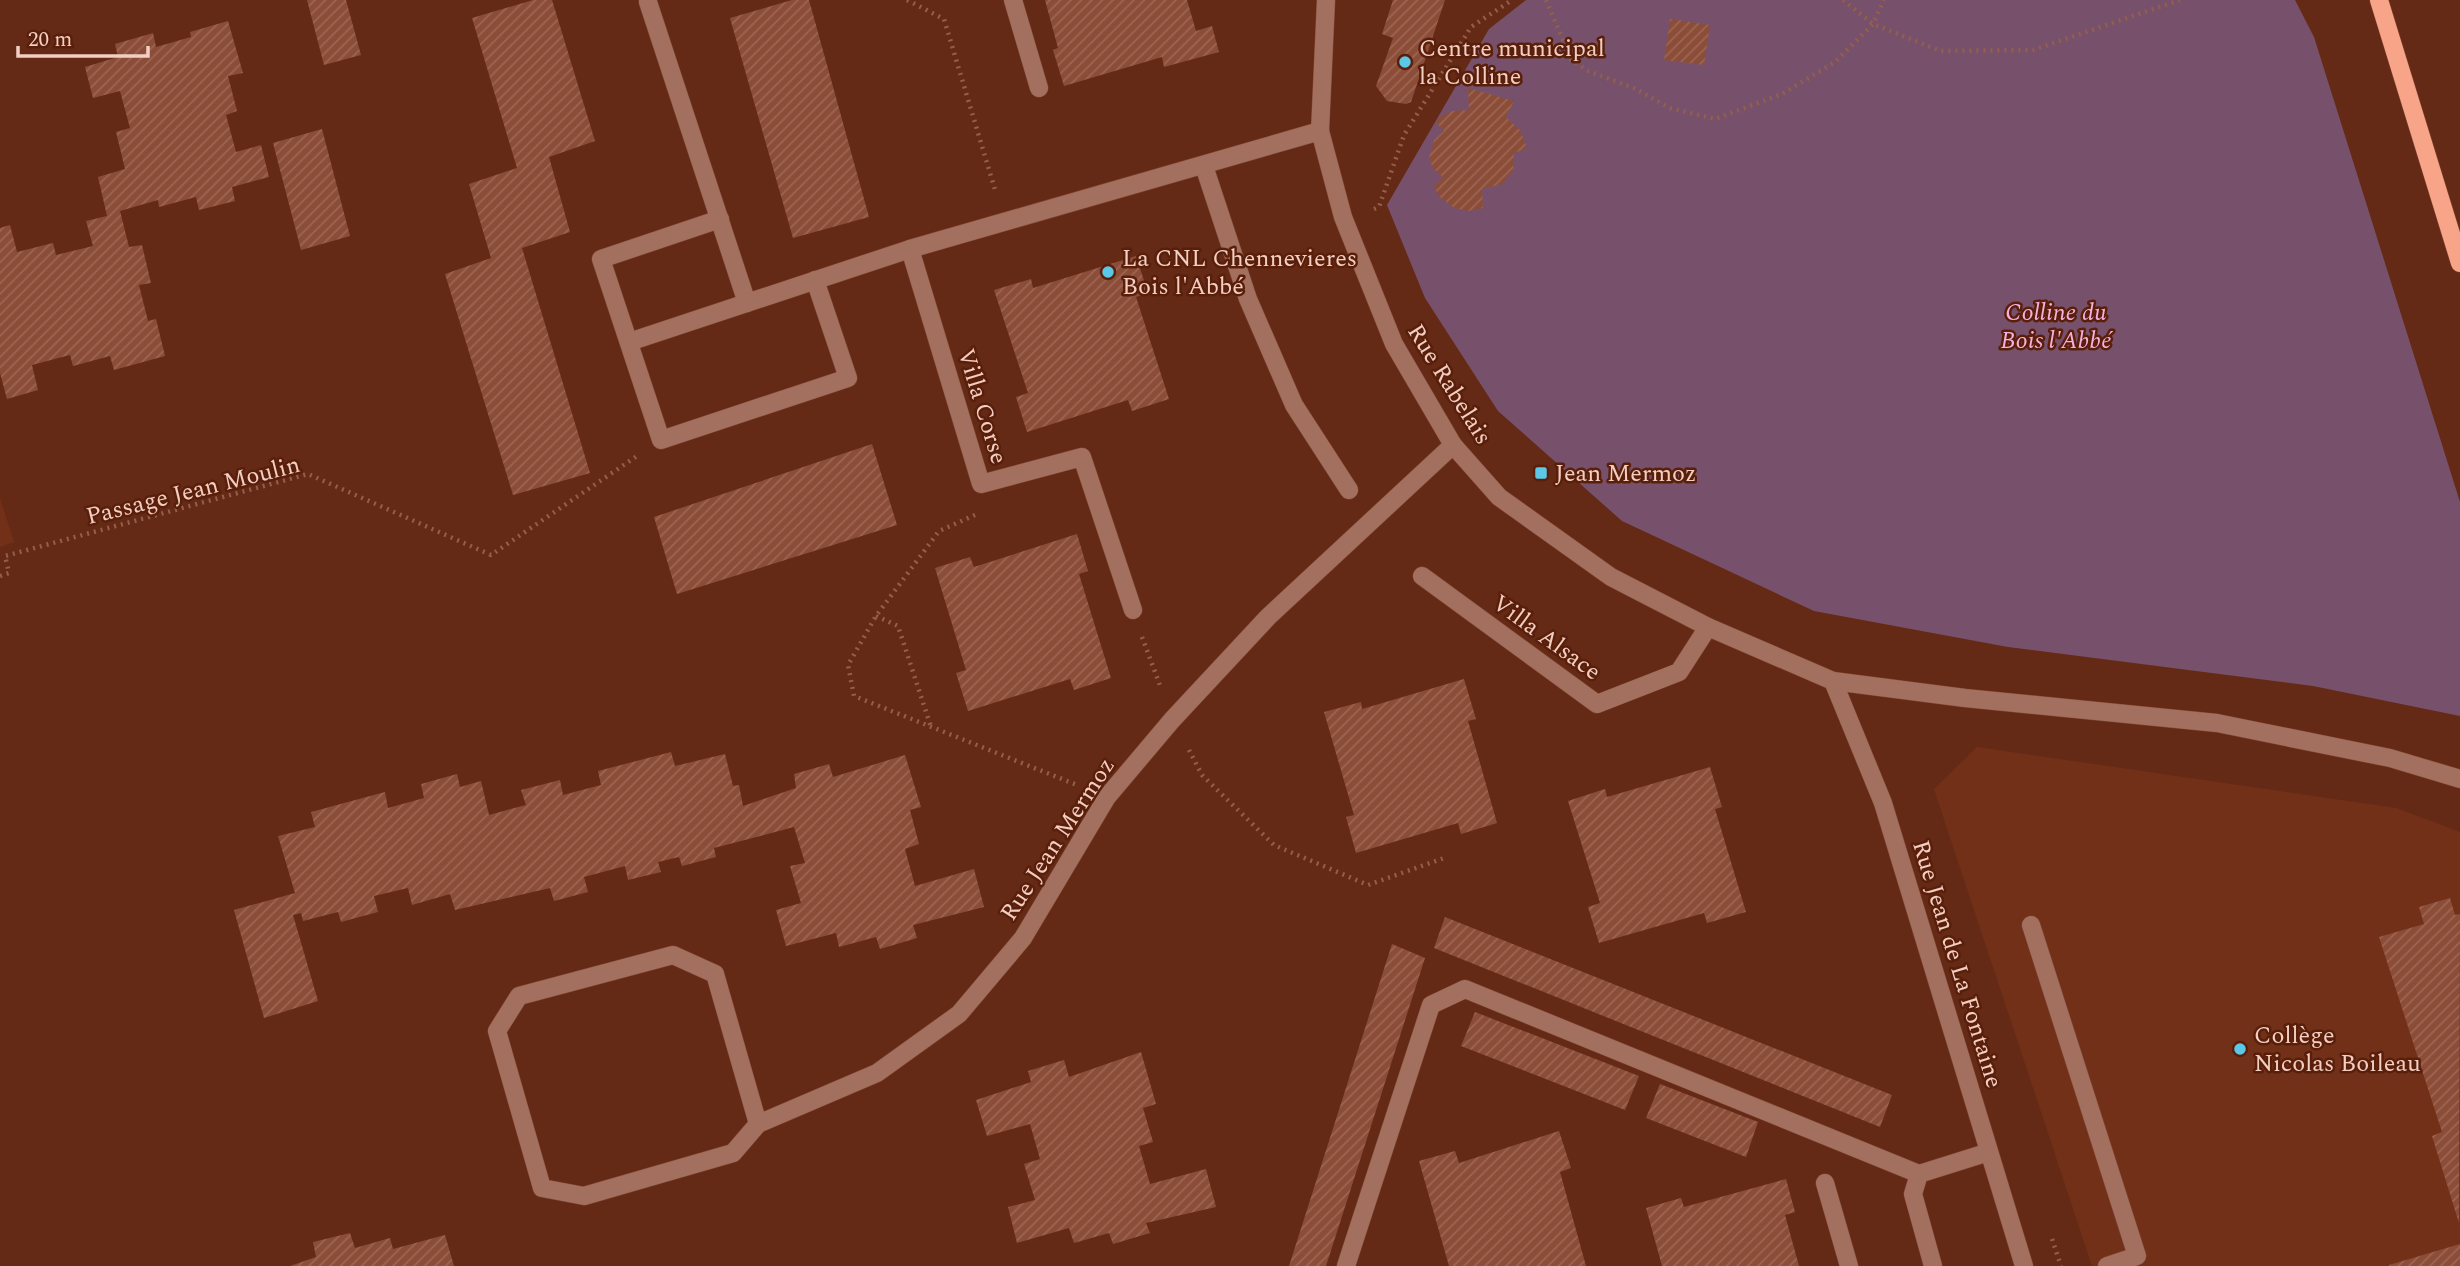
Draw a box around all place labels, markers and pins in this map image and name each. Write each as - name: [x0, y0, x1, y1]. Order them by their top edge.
- place label: Centre municipal la Colline: [1419, 31, 1605, 95]
- marker: Centre municipal la Colline: [1397, 54, 1413, 70]
- place label: La CNL Chennevieres Bois l'Abbé: [1122, 241, 1357, 305]
- marker: La CNL Chennevieres Bois l'Abbé: [1100, 264, 1116, 280]
- place label: Jean Mermoz: [1555, 456, 1696, 492]
- marker: Jean Mermoz: [1533, 465, 1549, 481]
- place label: Collège Nicolas Boileau: [2254, 1018, 2421, 1082]
- marker: Collège Nicolas Boileau: [2232, 1041, 2248, 1057]

